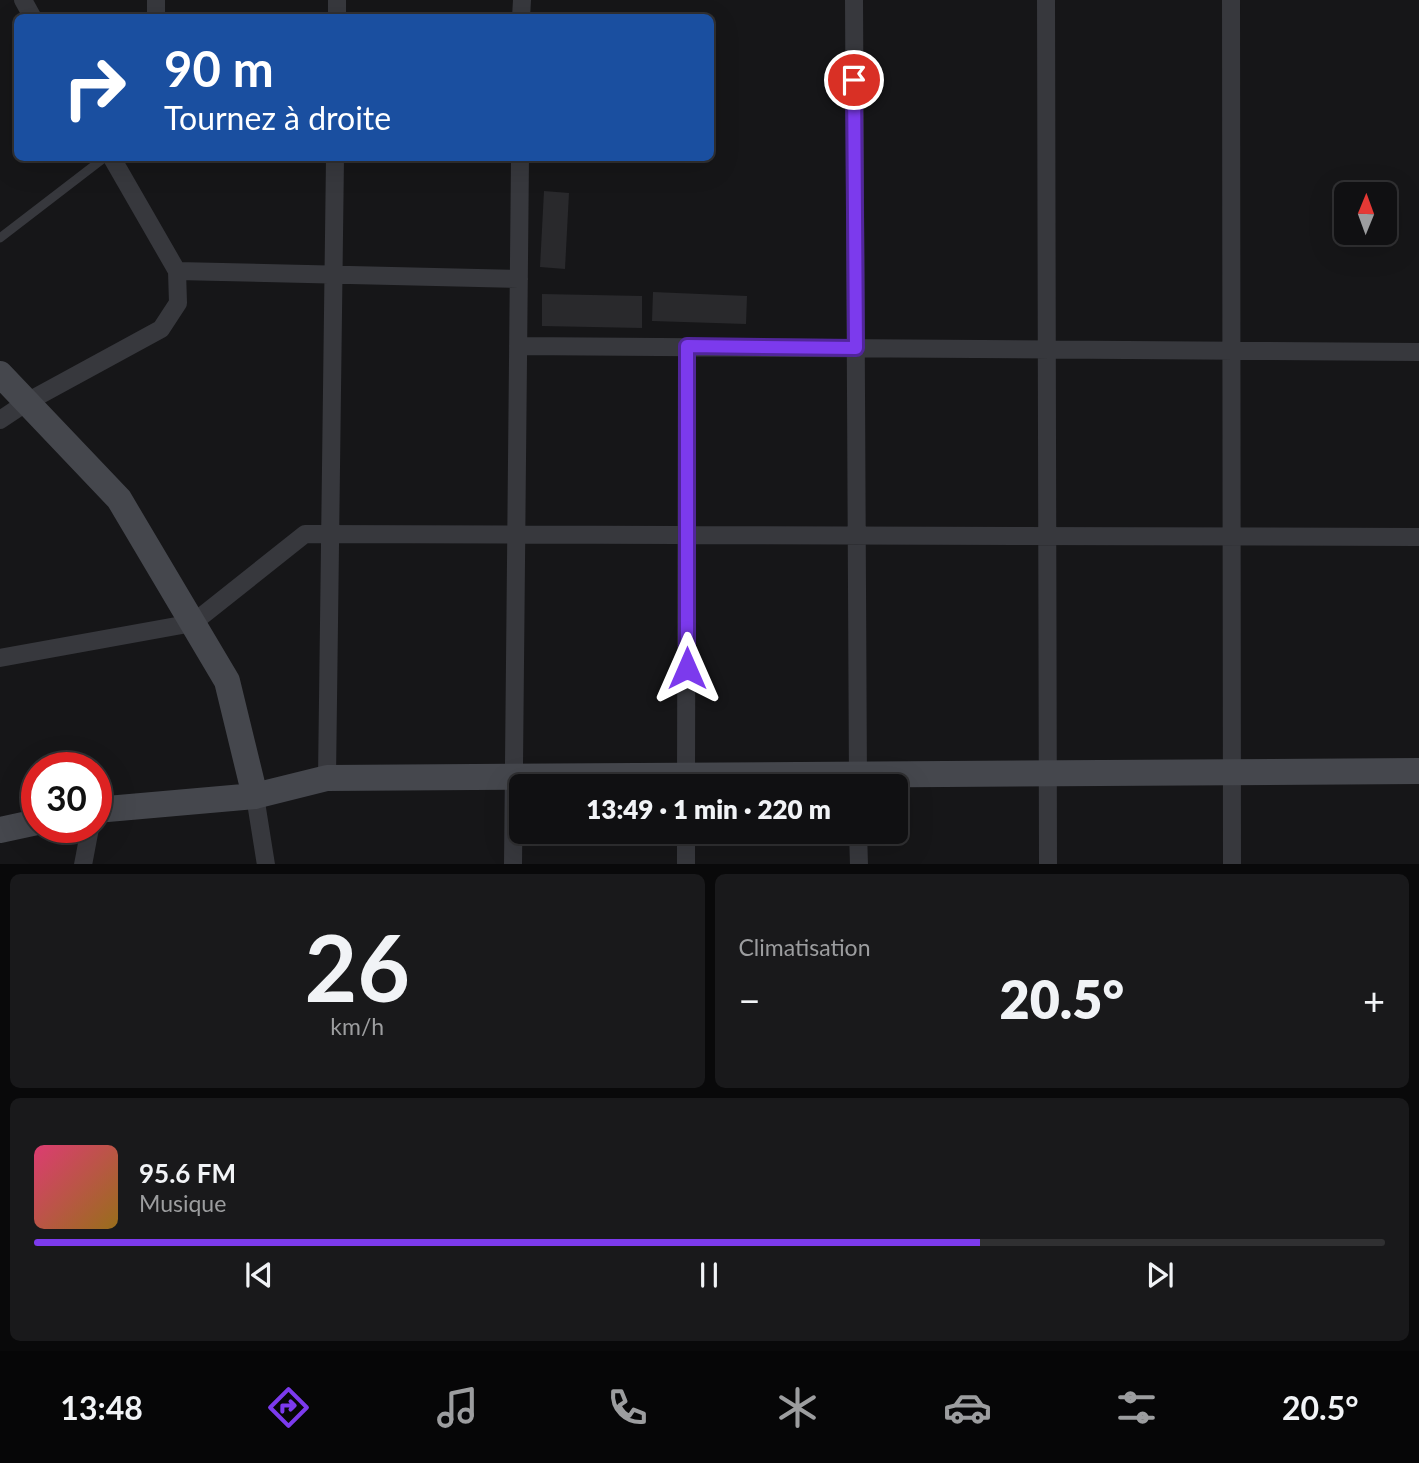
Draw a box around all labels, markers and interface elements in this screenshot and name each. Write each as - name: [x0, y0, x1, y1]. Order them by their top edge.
- text: 90 m: [164, 39, 274, 97]
- icon: right: [49, 42, 140, 133]
- pin: [824, 50, 884, 110]
- icon: arrive: [835, 61, 873, 99]
- text: Tournez à droite: [164, 98, 391, 137]
- north arrow: [1334, 182, 1396, 245]
- map controls: [1334, 182, 1397, 245]
- position arrow: [650, 631, 724, 705]
- speed limit sign: 30: [21, 752, 112, 843]
- text: 13:49 · 1 min · 220 m: [586, 793, 831, 825]
- text: 26: [304, 912, 410, 1021]
- text: Climatisation: [739, 933, 870, 961]
- text: 20.5°: [999, 968, 1124, 1030]
- text: −: [739, 977, 761, 1023]
- text: +: [1363, 977, 1385, 1023]
- text: km/h: [330, 1012, 384, 1040]
- text: 95.6 FM: [139, 1157, 236, 1189]
- text: Musique: [139, 1189, 226, 1217]
- icon: previous: [240, 1256, 278, 1294]
- icon: pause: [690, 1256, 728, 1294]
- icon: next: [1141, 1256, 1179, 1294]
- icon: directions: [264, 1383, 313, 1432]
- icon: music: [433, 1383, 482, 1432]
- icon: phone: [603, 1383, 652, 1432]
- icon: climate: [773, 1383, 822, 1432]
- icon: car: [943, 1383, 992, 1432]
- icon: filters: [1112, 1383, 1161, 1432]
- text: 13:48: [60, 1388, 143, 1427]
- text: 20.5°: [1282, 1388, 1359, 1427]

